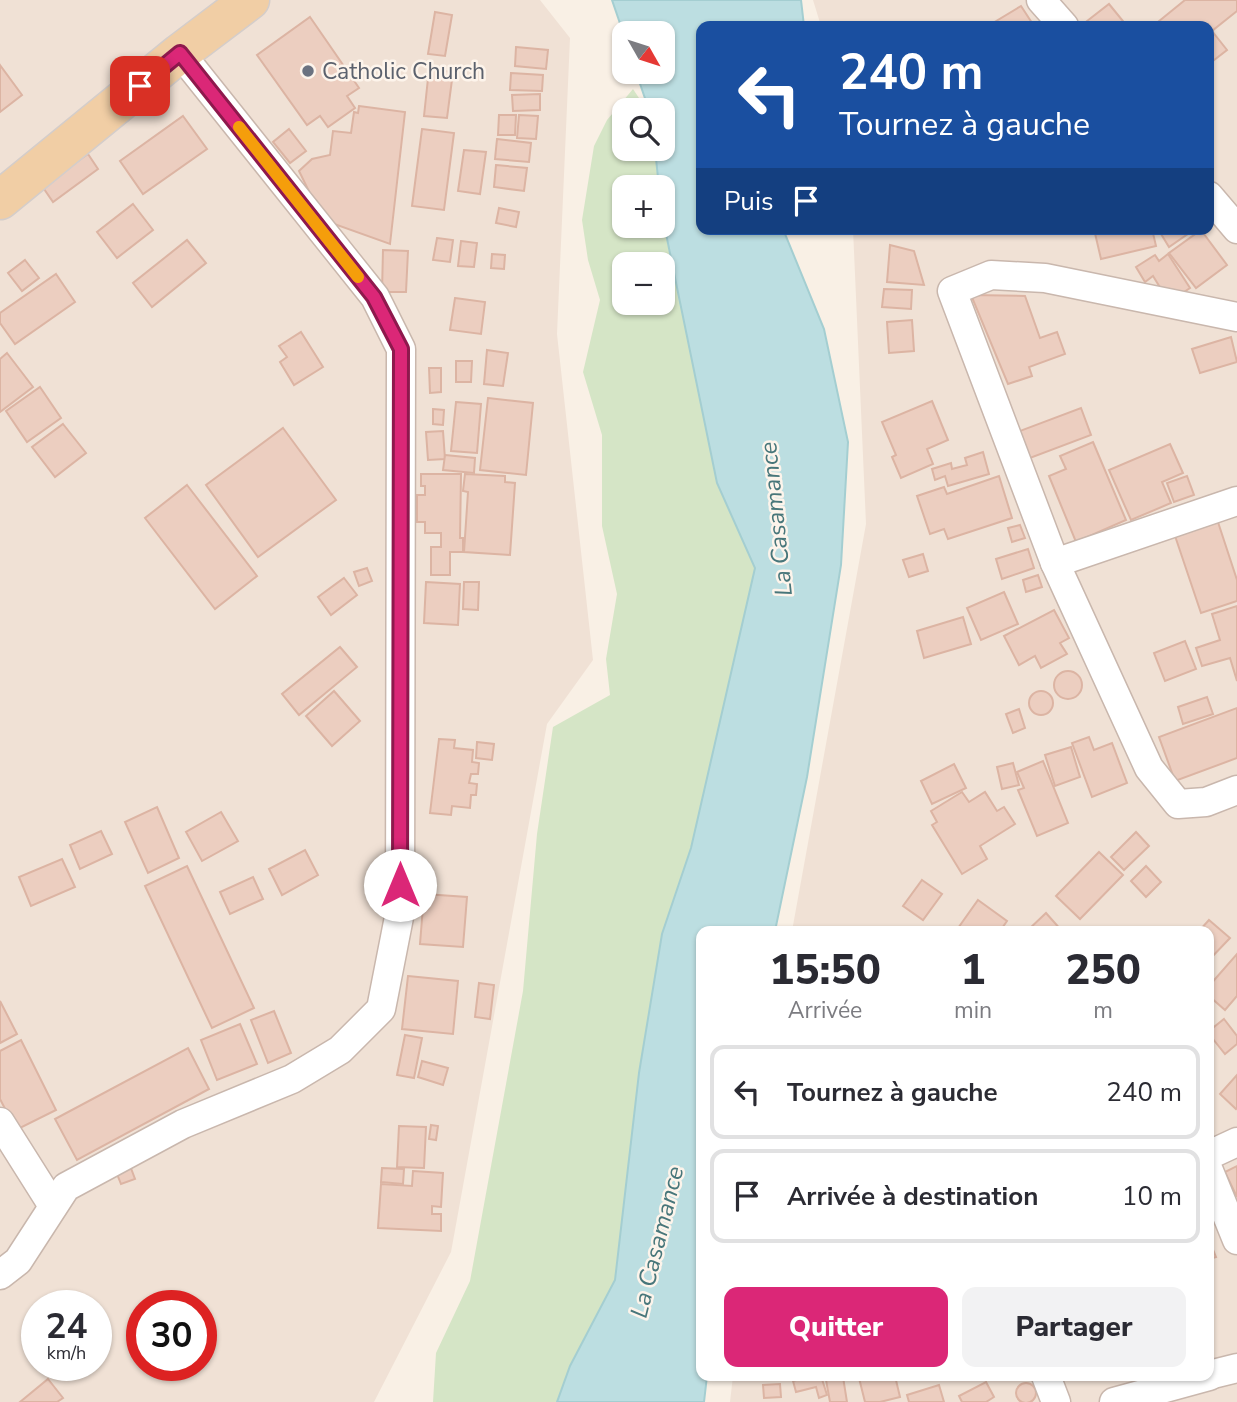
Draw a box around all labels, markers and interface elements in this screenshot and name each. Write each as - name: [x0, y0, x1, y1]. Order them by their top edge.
- north arrow: [612, 21, 676, 84]
- map controls: [612, 21, 675, 315]
- text: 240 m: [839, 39, 983, 106]
- icon: left: [724, 49, 815, 140]
- pin: [110, 56, 170, 116]
- place label: Catholic Church: [322, 56, 485, 87]
- marker: Catholic Church: [300, 63, 316, 79]
- icon: arrive: [121, 67, 159, 105]
- button: search: [612, 98, 675, 161]
- text: Tournez à gauche: [839, 103, 1090, 146]
- button: +: [612, 175, 675, 238]
- icon: arrive: [787, 182, 825, 220]
- text: Puis: [724, 184, 773, 219]
- button: −: [612, 252, 675, 315]
- water label: La Casamance: [752, 440, 800, 598]
- position arrow: [363, 848, 437, 922]
- text: 15:50: [769, 942, 881, 999]
- text: 1: [960, 942, 986, 999]
- text: 250: [1065, 942, 1141, 999]
- text: Arrivée: [788, 995, 862, 1026]
- text: min: [954, 995, 992, 1026]
- text: m: [1093, 995, 1113, 1026]
- icon: left: [728, 1073, 766, 1111]
- text: Tournez à gauche: [787, 1075, 998, 1110]
- text: 240 m: [1106, 1075, 1182, 1110]
- water label: La Casamance: [623, 1163, 691, 1321]
- icon: arrive: [728, 1177, 766, 1215]
- text: Arrivée à destination: [787, 1179, 1038, 1214]
- text: 10 m: [1122, 1179, 1182, 1214]
- button: Quitter: [724, 1287, 948, 1367]
- button: Partager: [962, 1287, 1186, 1367]
- speed limit sign: 30: [126, 1290, 217, 1381]
- text: 24: [45, 1303, 88, 1350]
- text: km/h: [47, 1341, 86, 1365]

